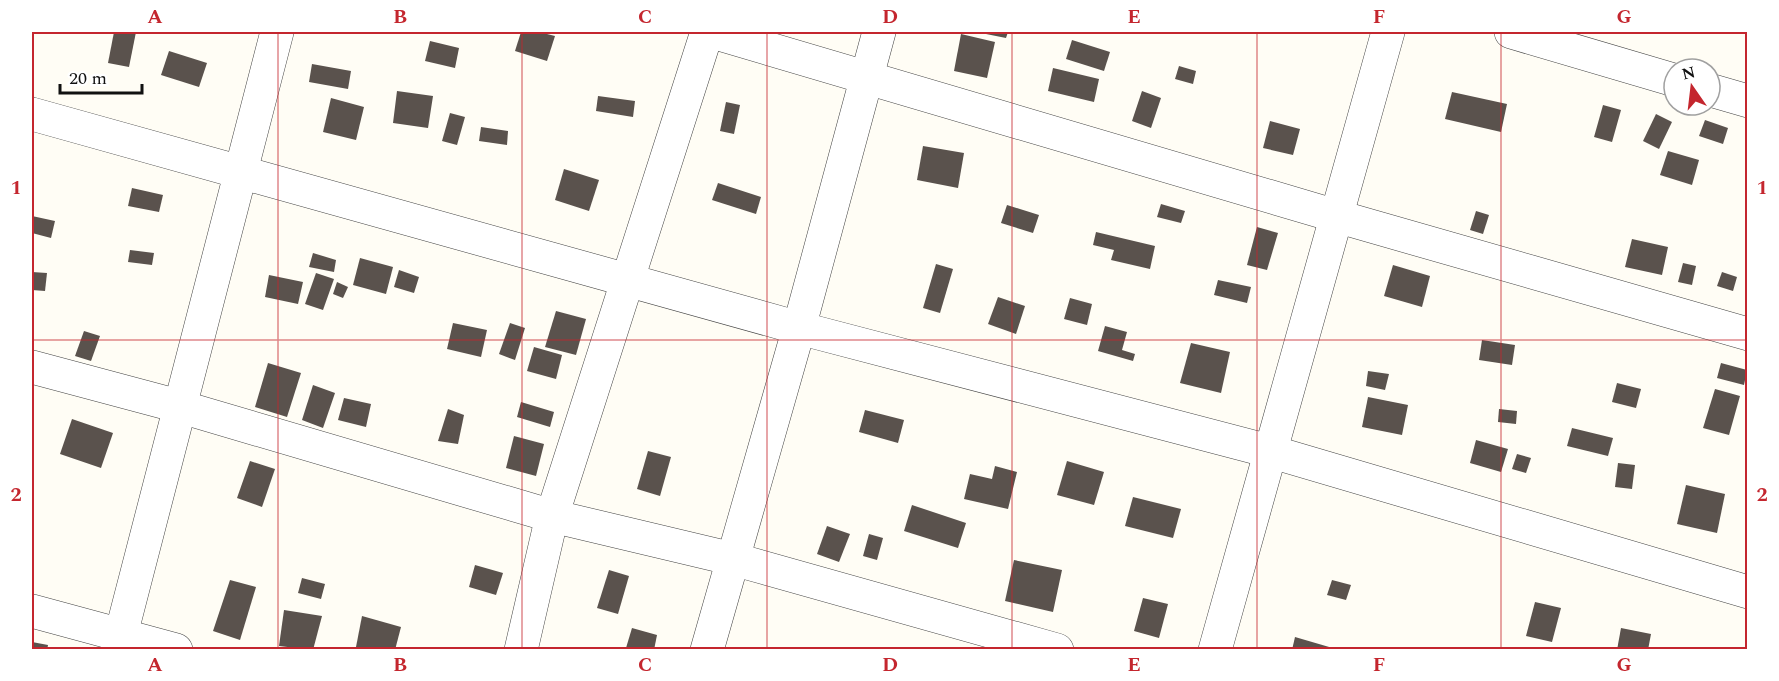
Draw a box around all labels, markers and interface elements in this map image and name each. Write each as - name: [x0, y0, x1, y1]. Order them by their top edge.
- text: A: [147, 2, 163, 32]
- text: B: [393, 2, 407, 32]
- text: C: [638, 2, 652, 32]
- text: D: [882, 2, 898, 32]
- text: E: [1127, 2, 1141, 32]
- text: F: [1373, 2, 1385, 32]
- text: G: [1616, 2, 1632, 32]
- scale bar: [60, 57, 142, 95]
- north arrow: [1662, 57, 1722, 117]
- text: N: [1679, 60, 1698, 87]
- text: 20 m: [69, 65, 107, 92]
- text: 1: [10, 173, 22, 203]
- text: 1: [1756, 173, 1768, 203]
- text: 2: [10, 480, 22, 510]
- text: 2: [1756, 480, 1768, 510]
- text: A: [147, 650, 163, 680]
- text: B: [393, 650, 407, 680]
- text: C: [638, 650, 652, 680]
- text: D: [882, 650, 898, 680]
- text: E: [1127, 650, 1141, 680]
- text: F: [1373, 650, 1385, 680]
- text: G: [1616, 650, 1632, 680]

